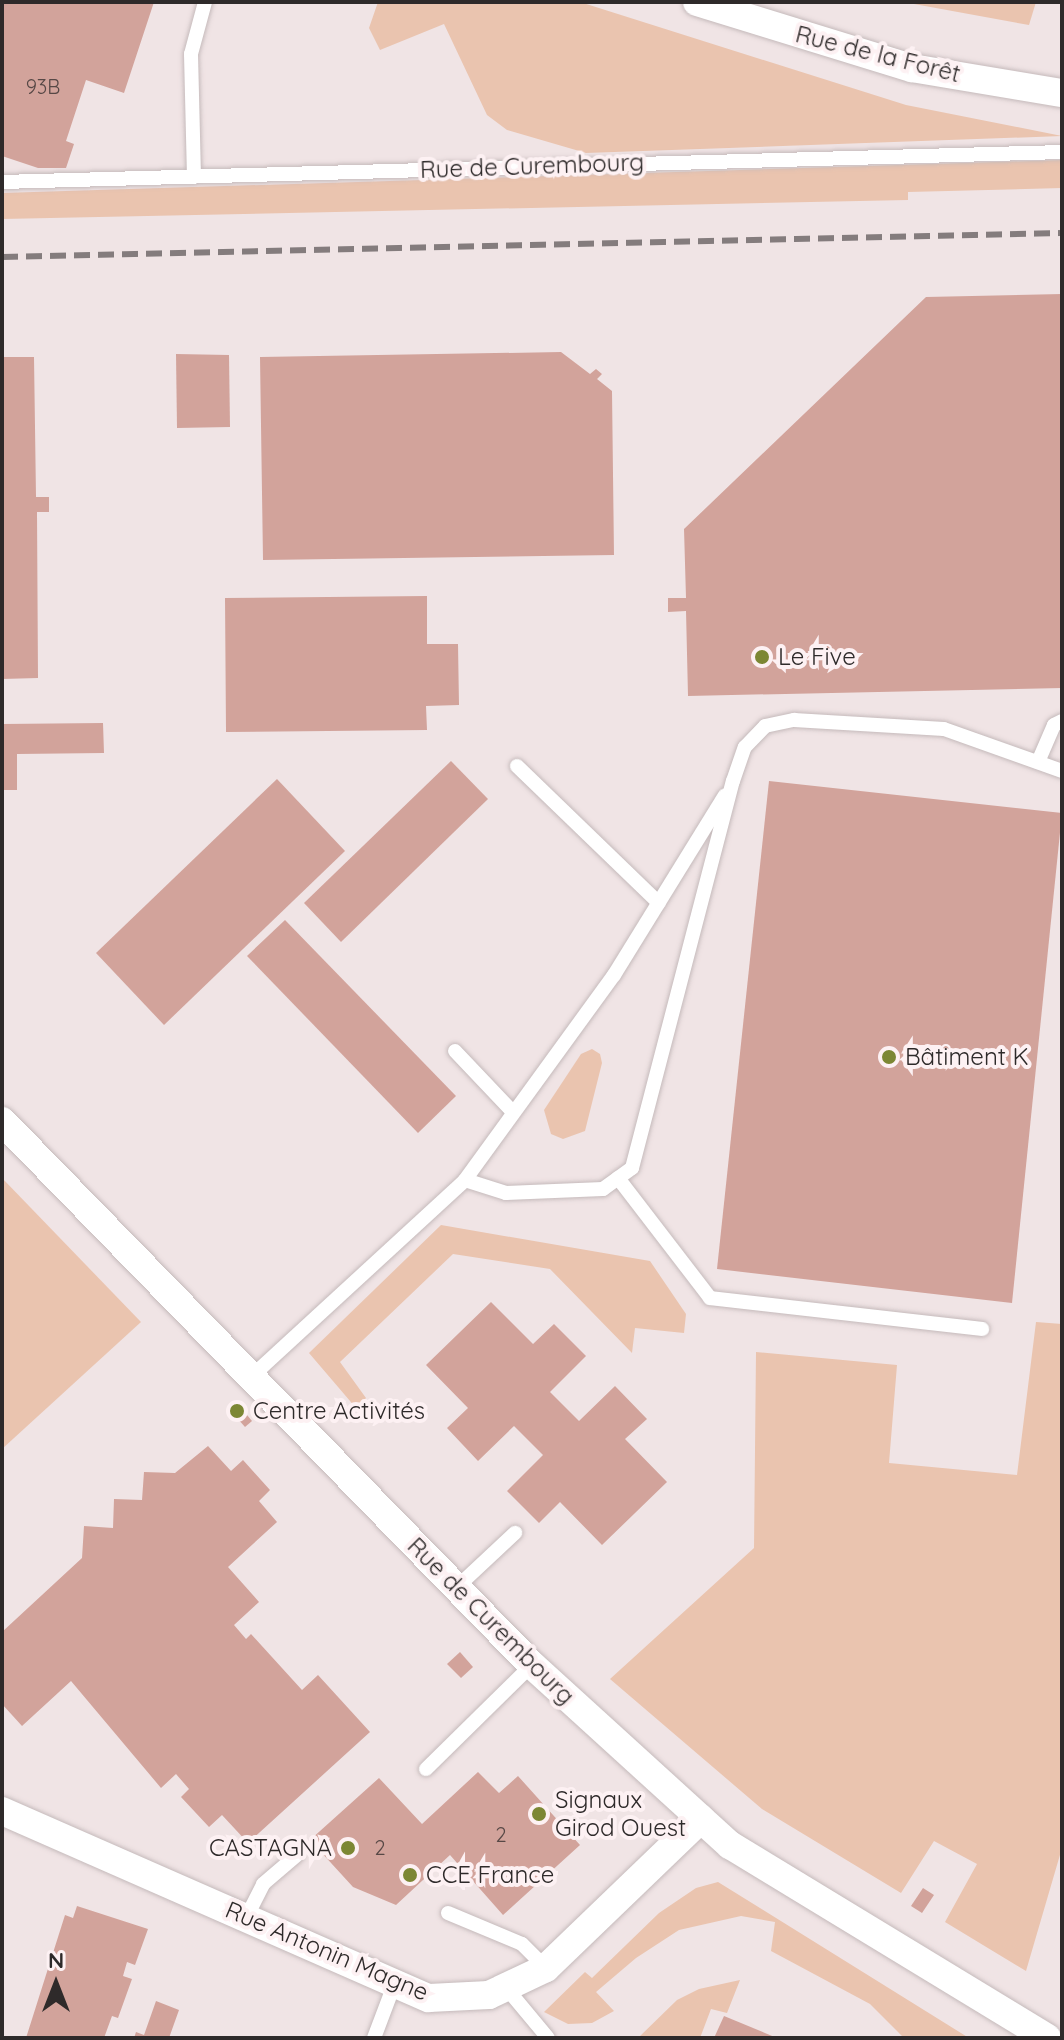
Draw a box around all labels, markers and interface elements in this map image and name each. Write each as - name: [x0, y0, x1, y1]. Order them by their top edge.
- street label: Rue de la Forêt: [793, 20, 963, 88]
- house number: 93B: [26, 74, 60, 98]
- street label: Rue de Curembourg: [419, 148, 645, 184]
- place label: Le Five: [778, 643, 856, 671]
- marker: Le Five: [753, 648, 771, 666]
- place label: Bâtiment K: [905, 1043, 1029, 1071]
- marker: Bâtiment K: [880, 1048, 898, 1066]
- place label: Centre Activités: [253, 1397, 425, 1425]
- marker: Centre Activités: [228, 1402, 246, 1420]
- street label: Rue de Curembourg: [402, 1532, 580, 1710]
- place label: Signaux Girod Ouest: [555, 1786, 686, 1842]
- marker: Signaux Girod Ouest: [530, 1805, 548, 1823]
- house number: 2: [495, 1822, 507, 1846]
- place label: CASTAGNA: [209, 1834, 332, 1862]
- house number: 2: [374, 1835, 386, 1859]
- marker: CASTAGNA: [339, 1839, 357, 1857]
- place label: CCE France: [426, 1861, 554, 1889]
- marker: CCE France: [401, 1866, 419, 1884]
- street label: Rue Antonin Magne: [221, 1895, 433, 2007]
- north arrow: [16, 1944, 96, 2024]
- text: N: [48, 1946, 64, 1974]

